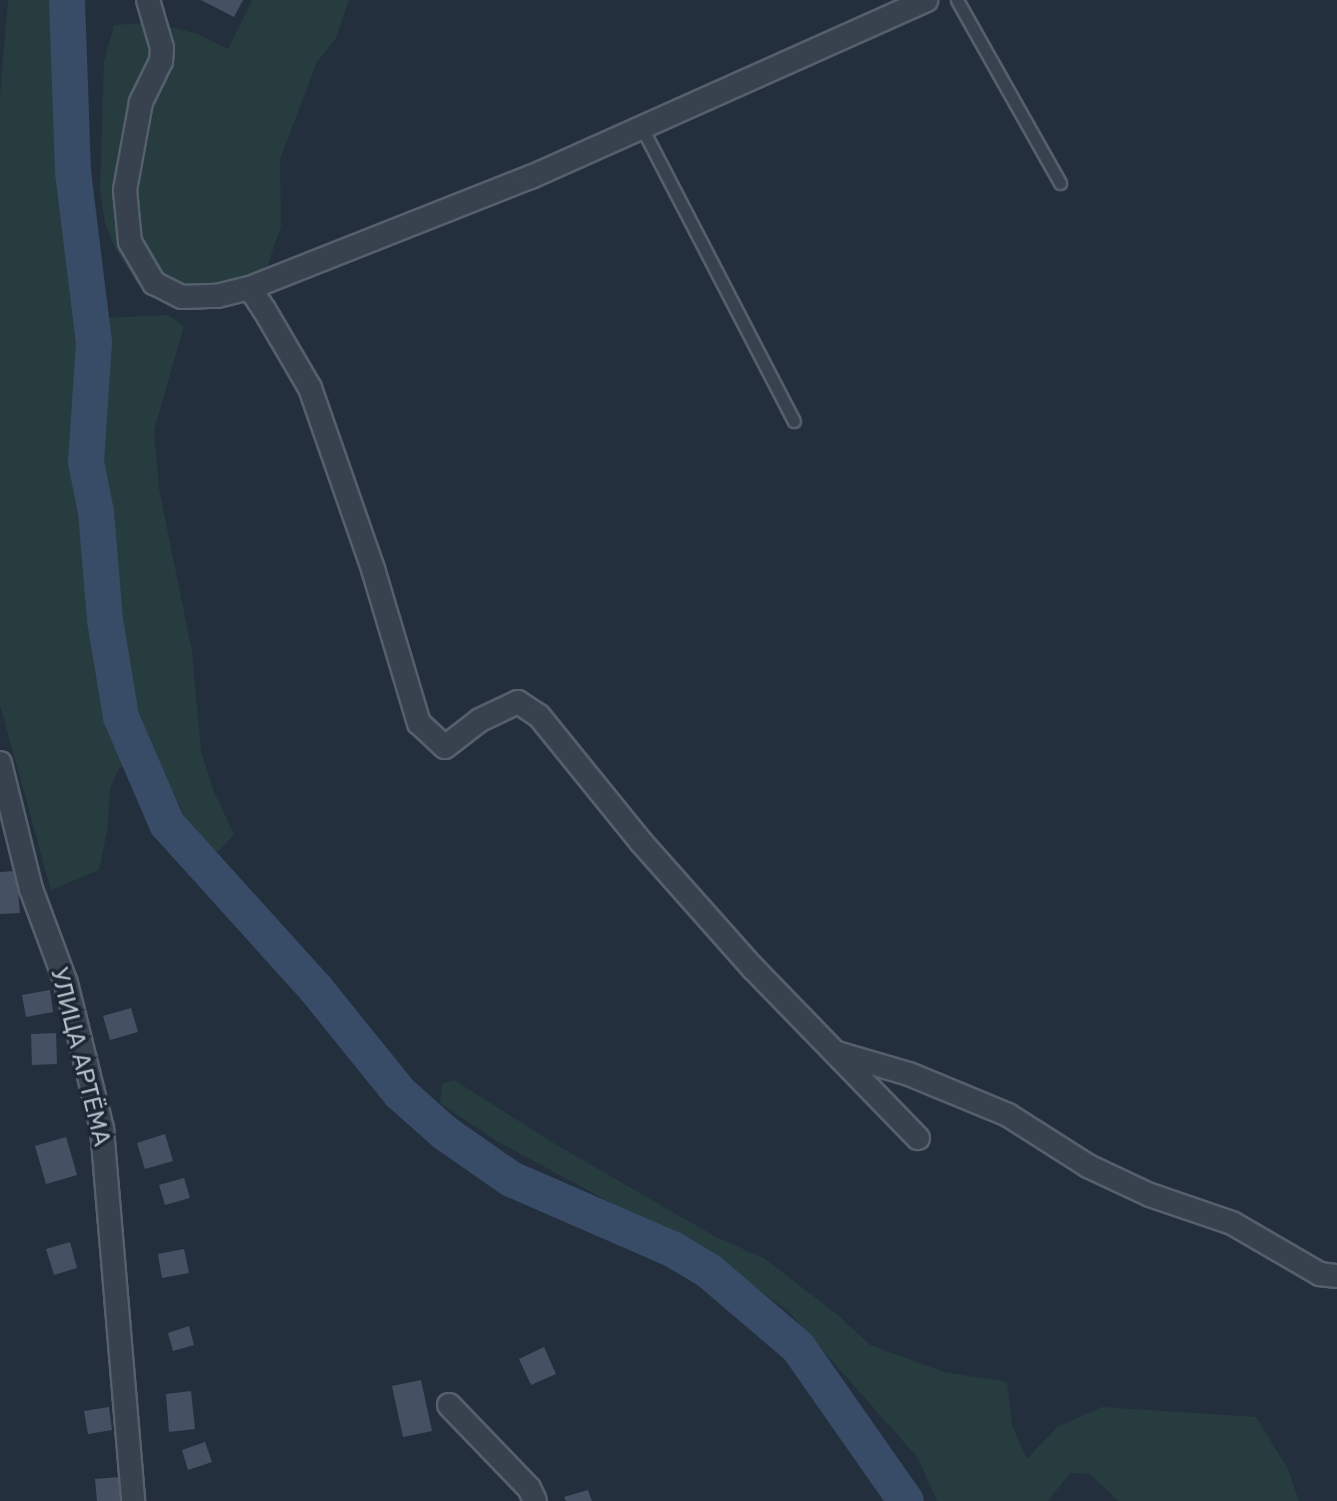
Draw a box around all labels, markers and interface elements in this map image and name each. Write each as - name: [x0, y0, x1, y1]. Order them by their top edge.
- street label: УЛИЦА АРТЁМА: [44, 965, 116, 1149]

